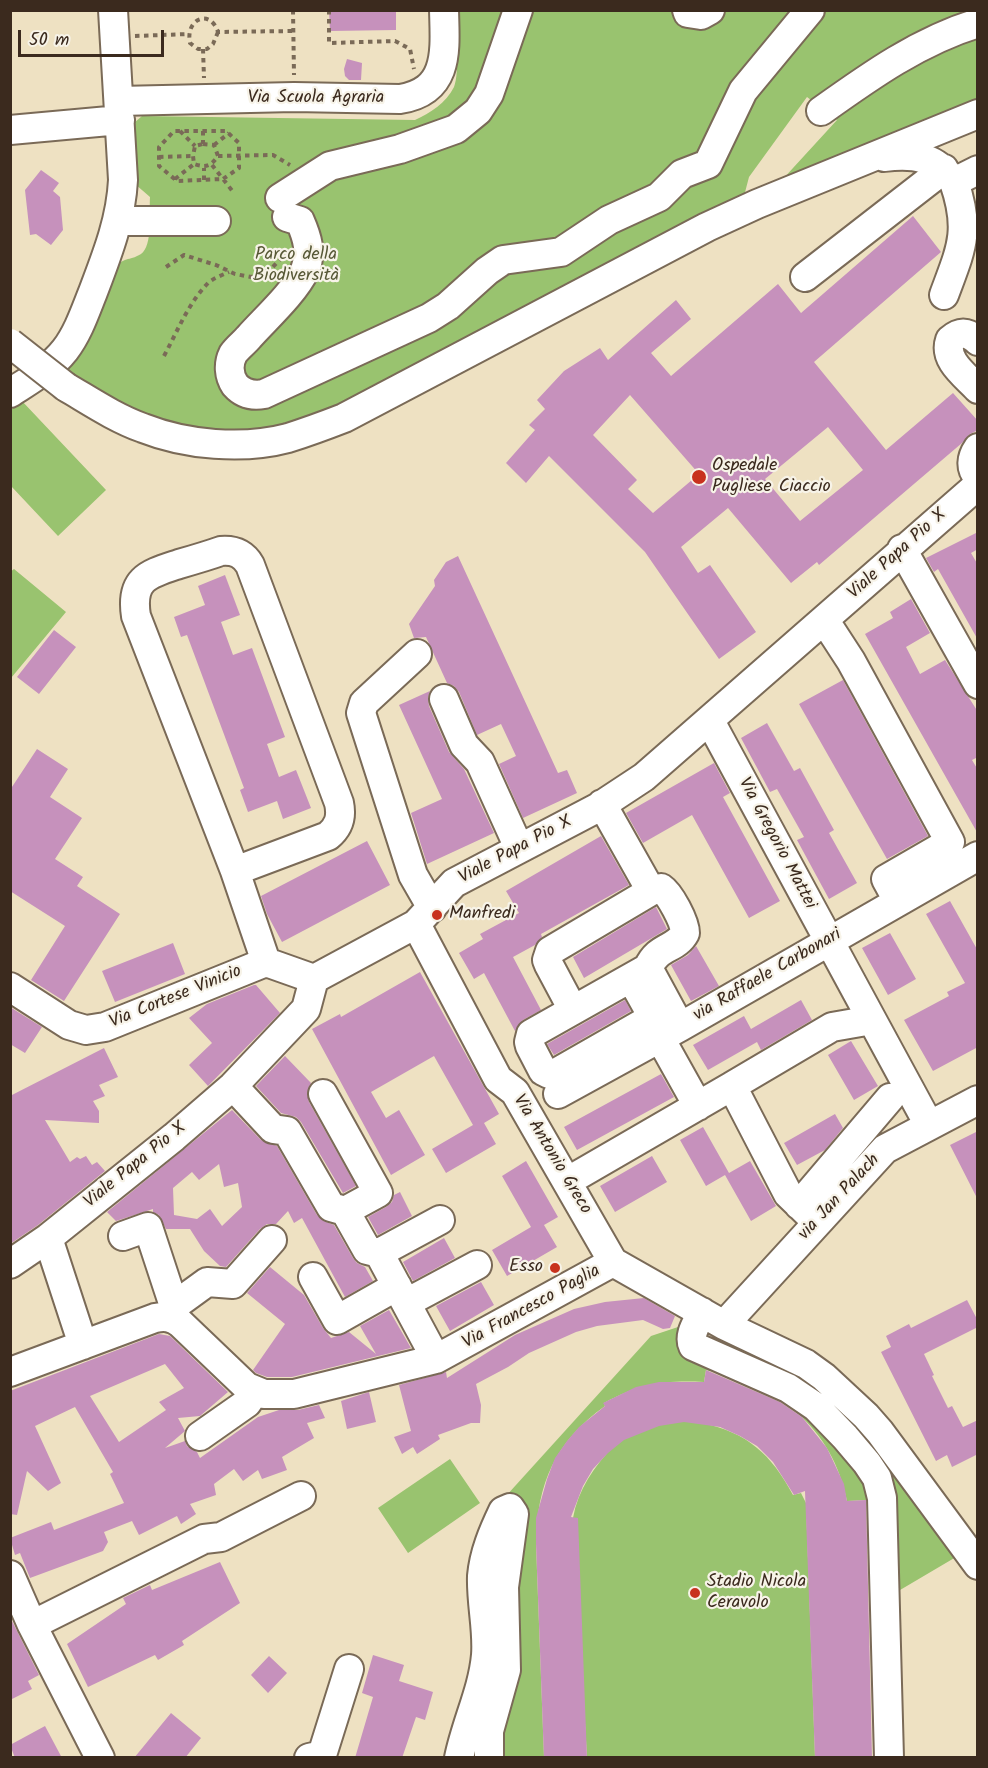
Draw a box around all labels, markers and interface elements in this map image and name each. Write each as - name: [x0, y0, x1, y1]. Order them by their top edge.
- scale bar: [21, 18, 166, 56]
- text: 50 m: [29, 26, 69, 55]
- street label: Via Scuola Agraria: [248, 88, 384, 110]
- park label: Parco della Biodiversità: [253, 245, 339, 288]
- place label: Ospedale Pugliese Ciaccio: [712, 456, 831, 498]
- marker: Ospedale Pugliese Ciaccio: [690, 468, 708, 486]
- street label: Viale Papa Pio X: [844, 505, 952, 605]
- street label: Via Gregorio Mattei: [732, 775, 820, 913]
- street label: Viale Papa Pio X: [456, 812, 576, 890]
- place label: Manfredi: [449, 904, 515, 926]
- marker: Manfredi: [430, 908, 444, 922]
- street label: via Raffaele Carbonari: [690, 925, 846, 1027]
- street label: Via Cortese Vinicio: [107, 962, 245, 1034]
- street label: Via Antonio Greco: [507, 1091, 595, 1219]
- street label: Viale Papa Pio X: [81, 1118, 191, 1214]
- street label: via Jan Palach: [795, 1150, 885, 1246]
- place label: Esso: [509, 1257, 543, 1279]
- street label: Via Francesco Paglia: [459, 1261, 605, 1355]
- marker: Esso: [548, 1261, 562, 1275]
- place label: Stadio Nicola Ceravolo: [707, 1572, 806, 1614]
- marker: Stadio Nicola Ceravolo: [688, 1586, 702, 1600]

